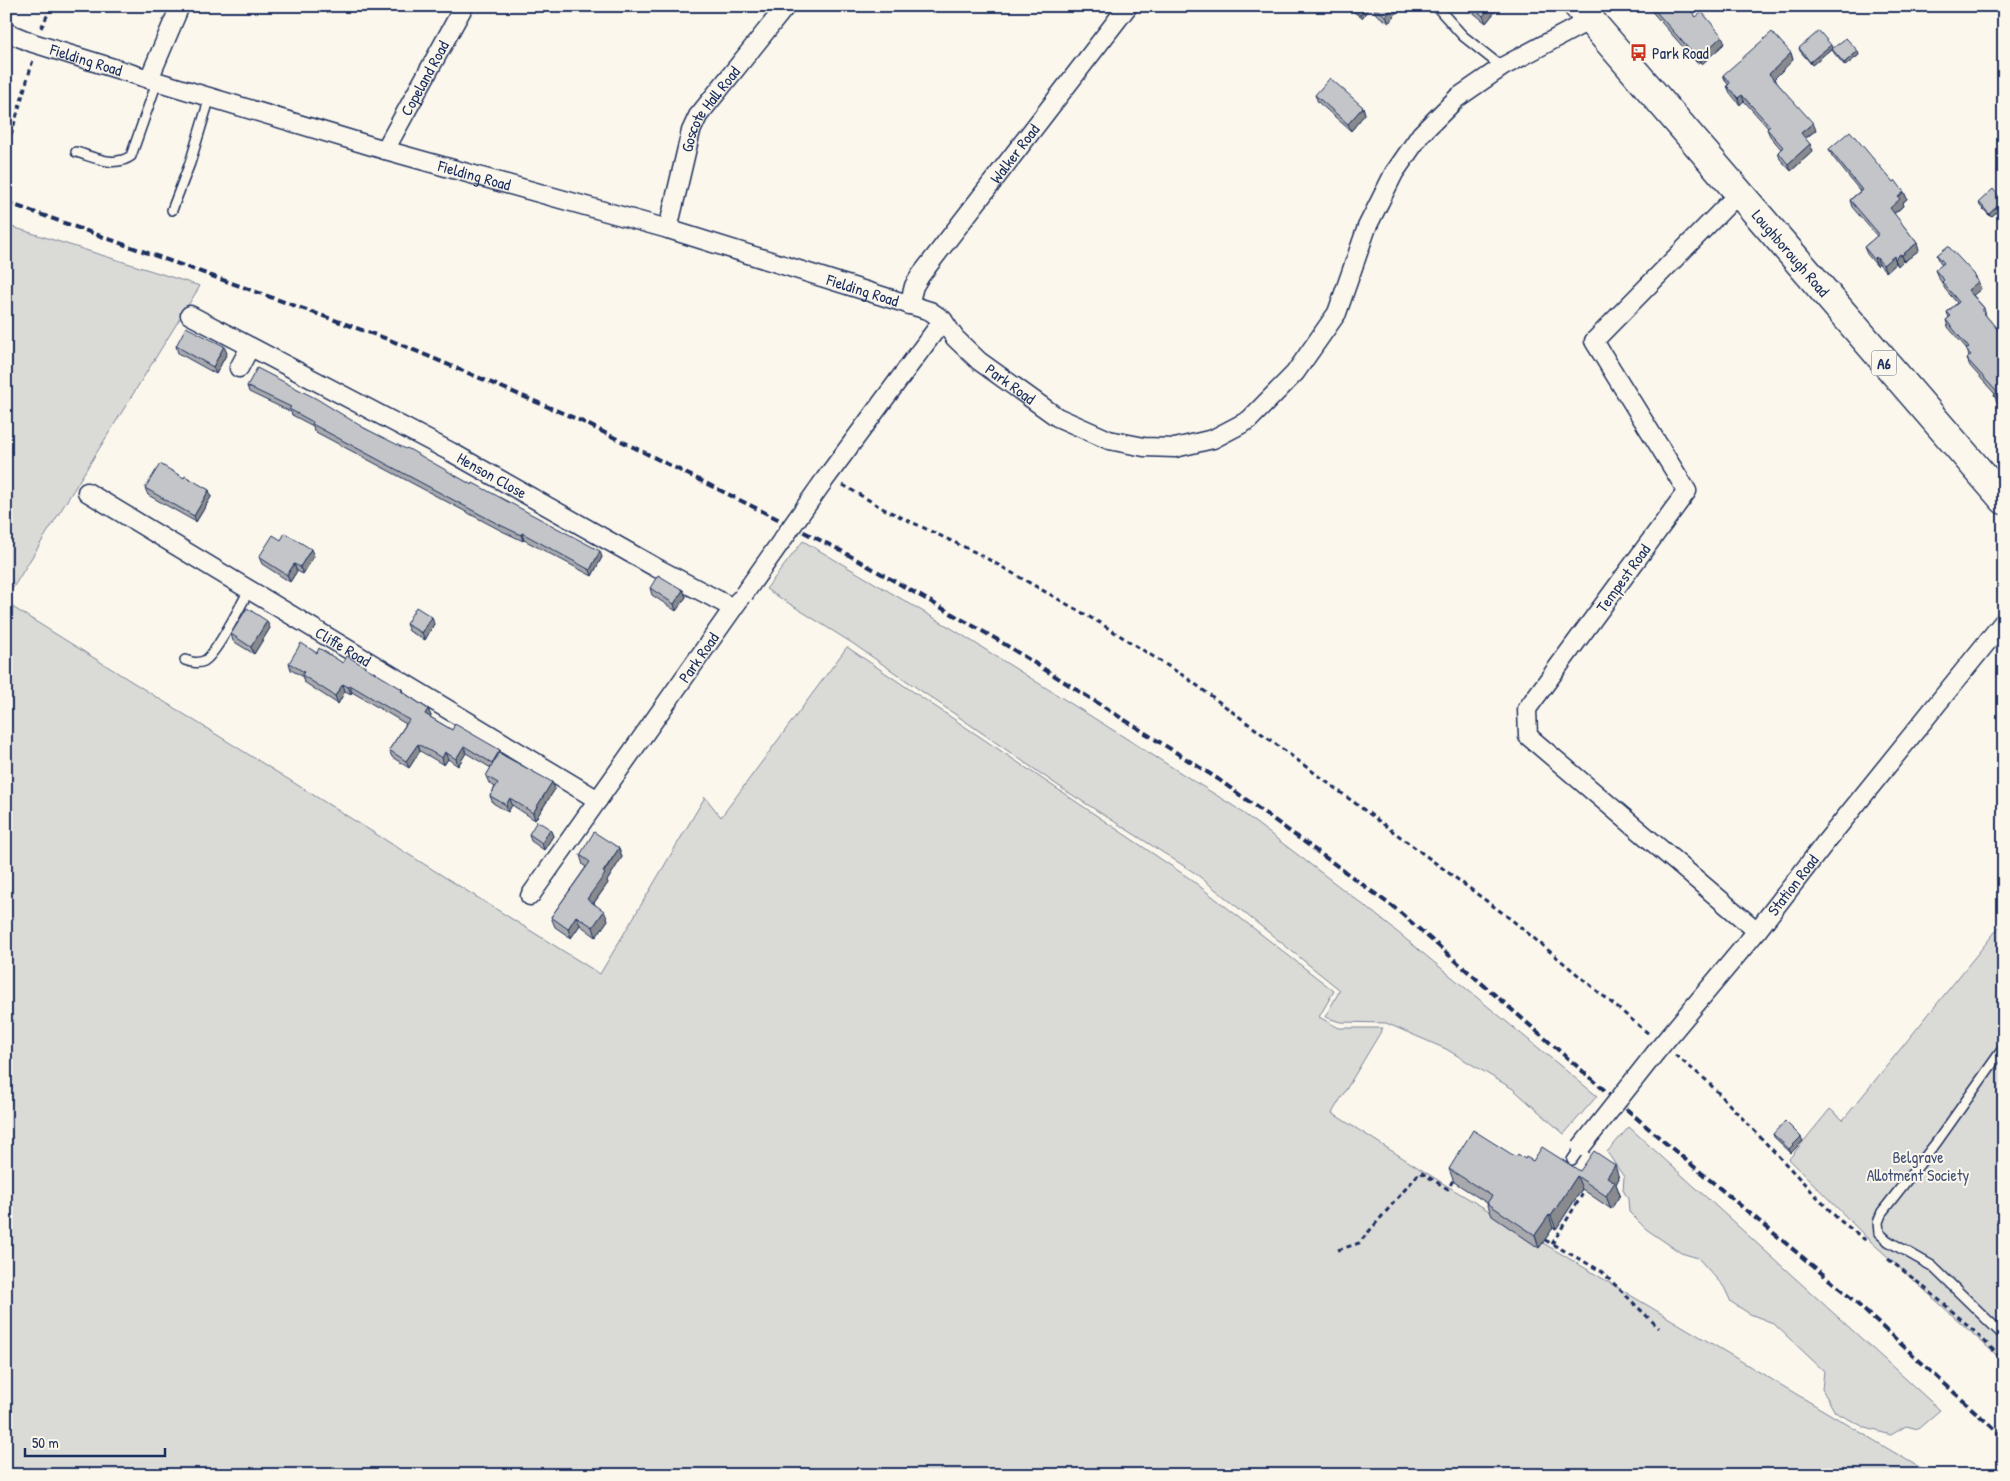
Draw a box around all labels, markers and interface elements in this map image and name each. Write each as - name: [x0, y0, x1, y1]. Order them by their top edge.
- street label: Copeland Road: [395, 37, 454, 120]
- street label: Fielding Road: [47, 38, 125, 81]
- place label: Park Road: [1652, 42, 1709, 64]
- bus stop icon: Park Road: [1628, 43, 1648, 63]
- street label: Goscote Hall Road: [675, 61, 745, 154]
- street label: Walker Road: [984, 119, 1044, 188]
- street label: Fielding Road: [435, 154, 513, 196]
- street label: Loughborough Road: [1747, 205, 1835, 301]
- street label: Fielding Road: [823, 268, 902, 312]
- road number: A6: [1872, 350, 1896, 376]
- street label: Park Road: [981, 358, 1040, 409]
- street label: Henson Close: [453, 447, 531, 504]
- street label: Tempest Road: [1591, 539, 1655, 617]
- street label: Cliffe Road: [311, 621, 375, 672]
- street label: Park Road: [673, 628, 724, 687]
- street label: Station Road: [1762, 850, 1823, 920]
- park label: Belgrave Allotment Society: [1867, 1146, 1970, 1186]
- scale bar: [25, 1426, 165, 1458]
- text: 50 m: [32, 1432, 59, 1453]

